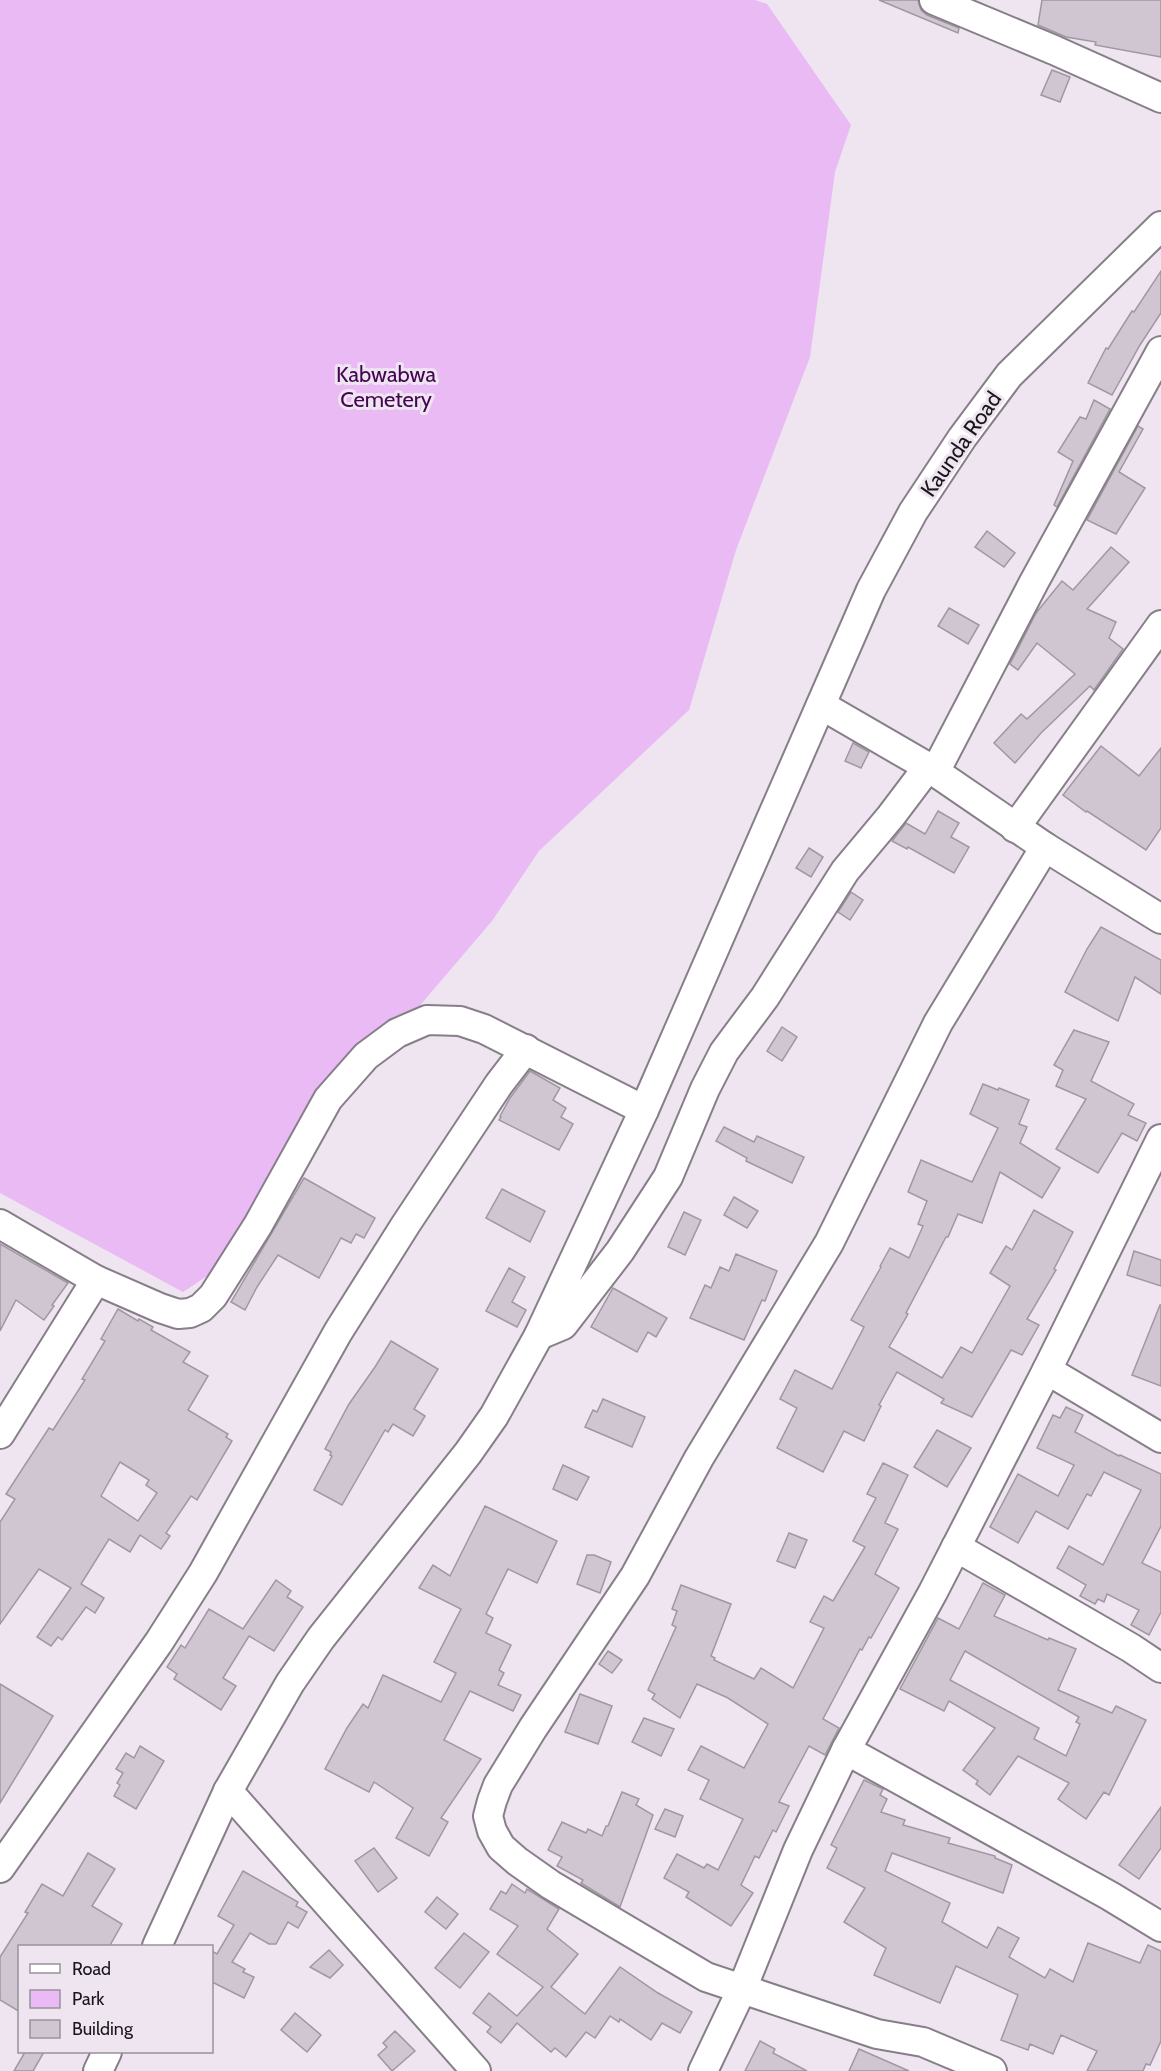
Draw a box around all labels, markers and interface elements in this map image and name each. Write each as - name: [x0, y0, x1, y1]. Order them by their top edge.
- park label: Kabwabwa Cemetery: [336, 361, 436, 413]
- street label: Kaunda Road: [915, 386, 1007, 502]
- legend: [18, 1945, 213, 2053]
- text: Road: [72, 1958, 111, 1980]
- text: Park: [72, 1988, 105, 2010]
- text: Building: [72, 2018, 134, 2040]

